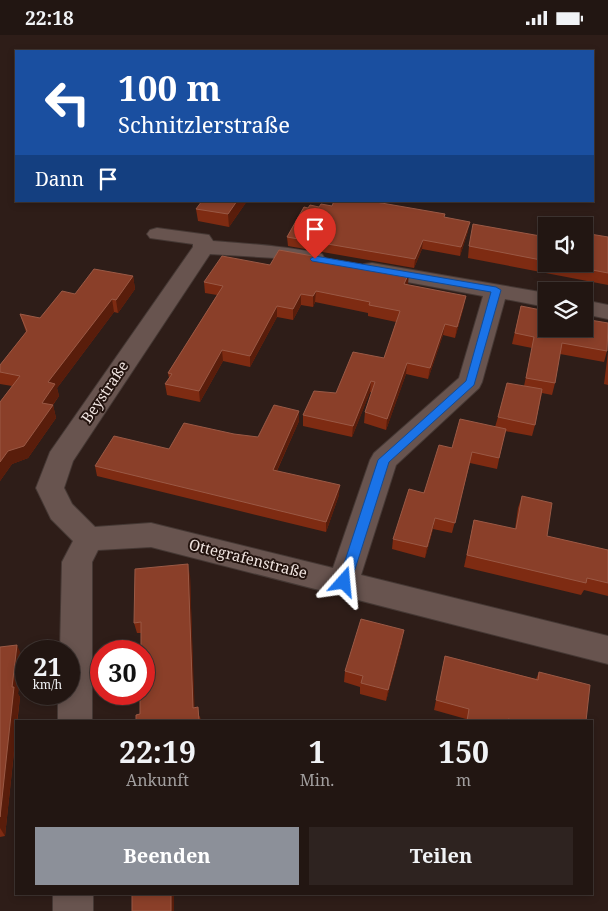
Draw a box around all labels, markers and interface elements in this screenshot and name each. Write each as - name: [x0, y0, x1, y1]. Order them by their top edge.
- text: 22:18: [25, 5, 74, 31]
- text: 100 m: [118, 64, 221, 111]
- icon: left: [35, 70, 100, 135]
- text: Schnitzlerstraße: [118, 109, 290, 139]
- icon: arrive: [94, 165, 122, 193]
- text: Dann: [35, 166, 84, 192]
- pin: [294, 208, 336, 259]
- icon: arrive: [301, 215, 329, 243]
- map controls: [538, 217, 593, 337]
- button: sound: [538, 217, 593, 272]
- button: layers: [538, 282, 593, 337]
- street label: Beystraße: [76, 356, 132, 427]
- street label: Ottegrafenstraße: [187, 534, 309, 582]
- position arrow: [317, 555, 369, 607]
- speed limit sign: 30: [90, 640, 155, 705]
- text: 21: [33, 649, 62, 683]
- text: km/h: [33, 676, 62, 693]
- text: 22:19: [119, 731, 196, 772]
- text: 1: [309, 731, 326, 772]
- text: 150: [438, 731, 489, 772]
- text: Ankunft: [126, 769, 189, 791]
- text: Min.: [300, 769, 334, 791]
- text: m: [456, 769, 471, 791]
- button: Beenden: [35, 827, 299, 885]
- button: Teilen: [309, 827, 573, 885]

